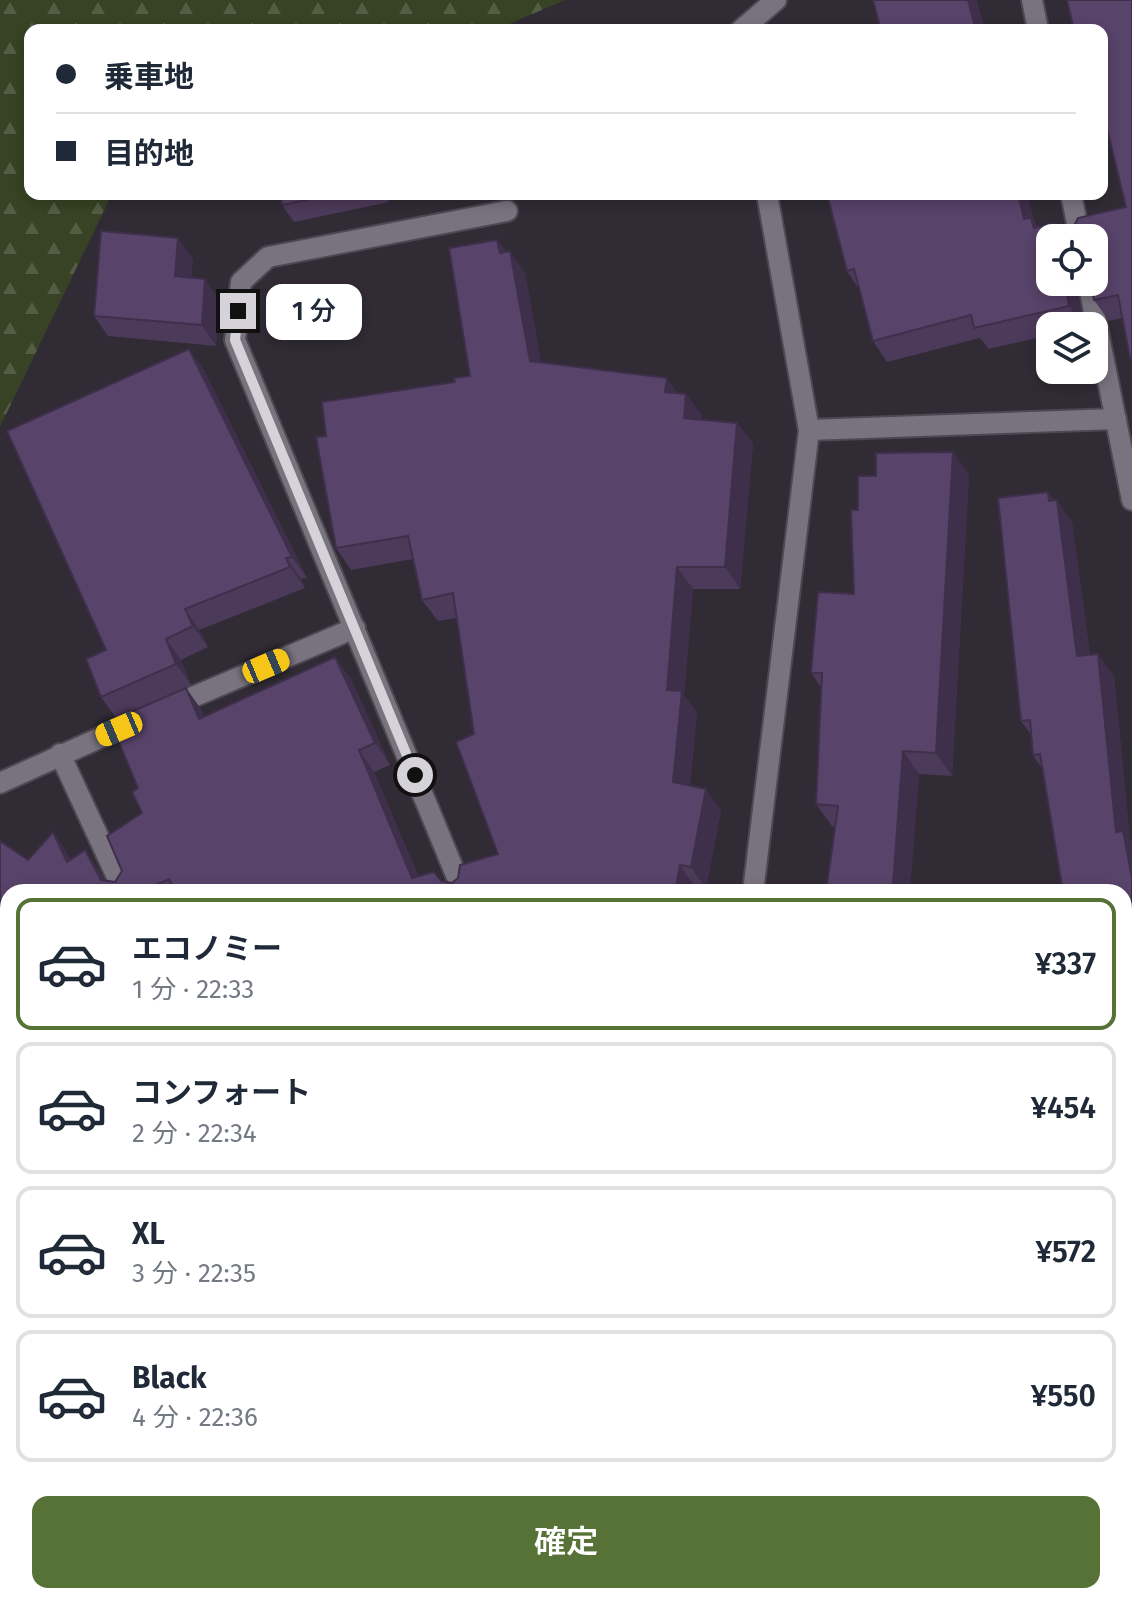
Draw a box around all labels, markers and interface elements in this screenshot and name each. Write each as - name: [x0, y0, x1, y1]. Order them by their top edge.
- text: 乗車地: [104, 59, 194, 95]
- text: 目的地: [104, 136, 194, 172]
- map controls: [1036, 224, 1108, 384]
- button: locate: [1036, 224, 1108, 296]
- callout: 1 分: [266, 283, 362, 339]
- route end: [220, 293, 256, 329]
- text: 1 分: [292, 296, 336, 327]
- button: layers: [1036, 312, 1108, 384]
- car: [239, 646, 293, 686]
- car: [92, 709, 146, 749]
- route start: [397, 757, 433, 793]
- icon: car: [36, 928, 108, 1000]
- text: エコノミー: [132, 931, 282, 967]
- text: ¥337: [1035, 946, 1096, 982]
- text: 1 分 · 22:33: [132, 974, 254, 1005]
- icon: car: [36, 1072, 108, 1144]
- text: コンフォート: [132, 1075, 311, 1111]
- text: ¥454: [1031, 1090, 1096, 1126]
- text: 2 分 · 22:34: [132, 1118, 257, 1149]
- icon: car: [36, 1216, 108, 1288]
- text: XL: [132, 1216, 165, 1252]
- text: ¥572: [1036, 1234, 1096, 1270]
- text: 3 分 · 22:35: [132, 1258, 256, 1289]
- icon: car: [36, 1360, 108, 1432]
- text: Black: [132, 1360, 207, 1396]
- text: ¥550: [1031, 1378, 1096, 1414]
- text: 4 分 · 22:36: [132, 1402, 258, 1433]
- button: 確定: [32, 1496, 1100, 1588]

